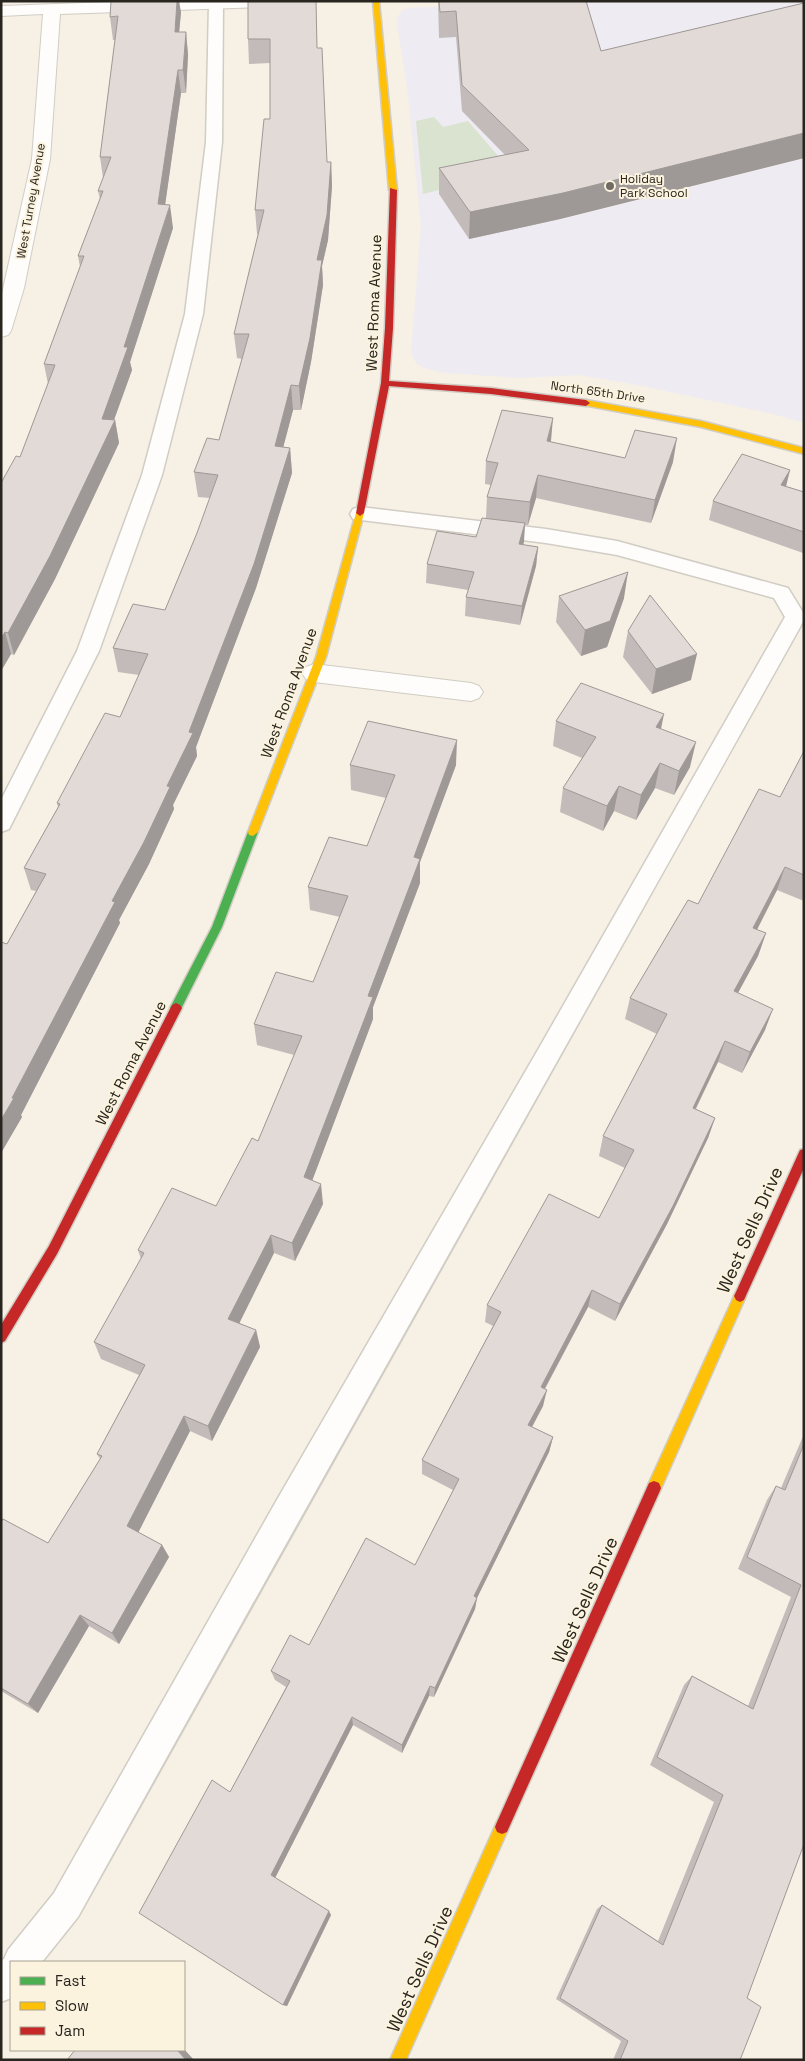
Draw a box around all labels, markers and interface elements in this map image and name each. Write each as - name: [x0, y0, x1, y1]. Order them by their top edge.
- street label: West Turney Avenue: [13, 142, 49, 260]
- place label: Holiday Park School: [620, 171, 688, 201]
- marker: Holiday Park School: [604, 180, 616, 192]
- street label: West Roma Avenue: [362, 234, 385, 372]
- street label: North 65th Drive: [550, 377, 646, 407]
- street label: West Roma Avenue: [256, 625, 321, 761]
- street label: West Roma Avenue: [91, 997, 170, 1128]
- street label: West Sells Drive: [711, 1163, 788, 1297]
- street label: West Sells Drive: [546, 1533, 623, 1667]
- street label: West Sells Drive: [381, 1902, 458, 2036]
- legend: [10, 1961, 185, 2051]
- text: Fast: [55, 1971, 86, 1990]
- text: Slow: [55, 1996, 89, 2015]
- text: Jam: [55, 2021, 85, 2040]

